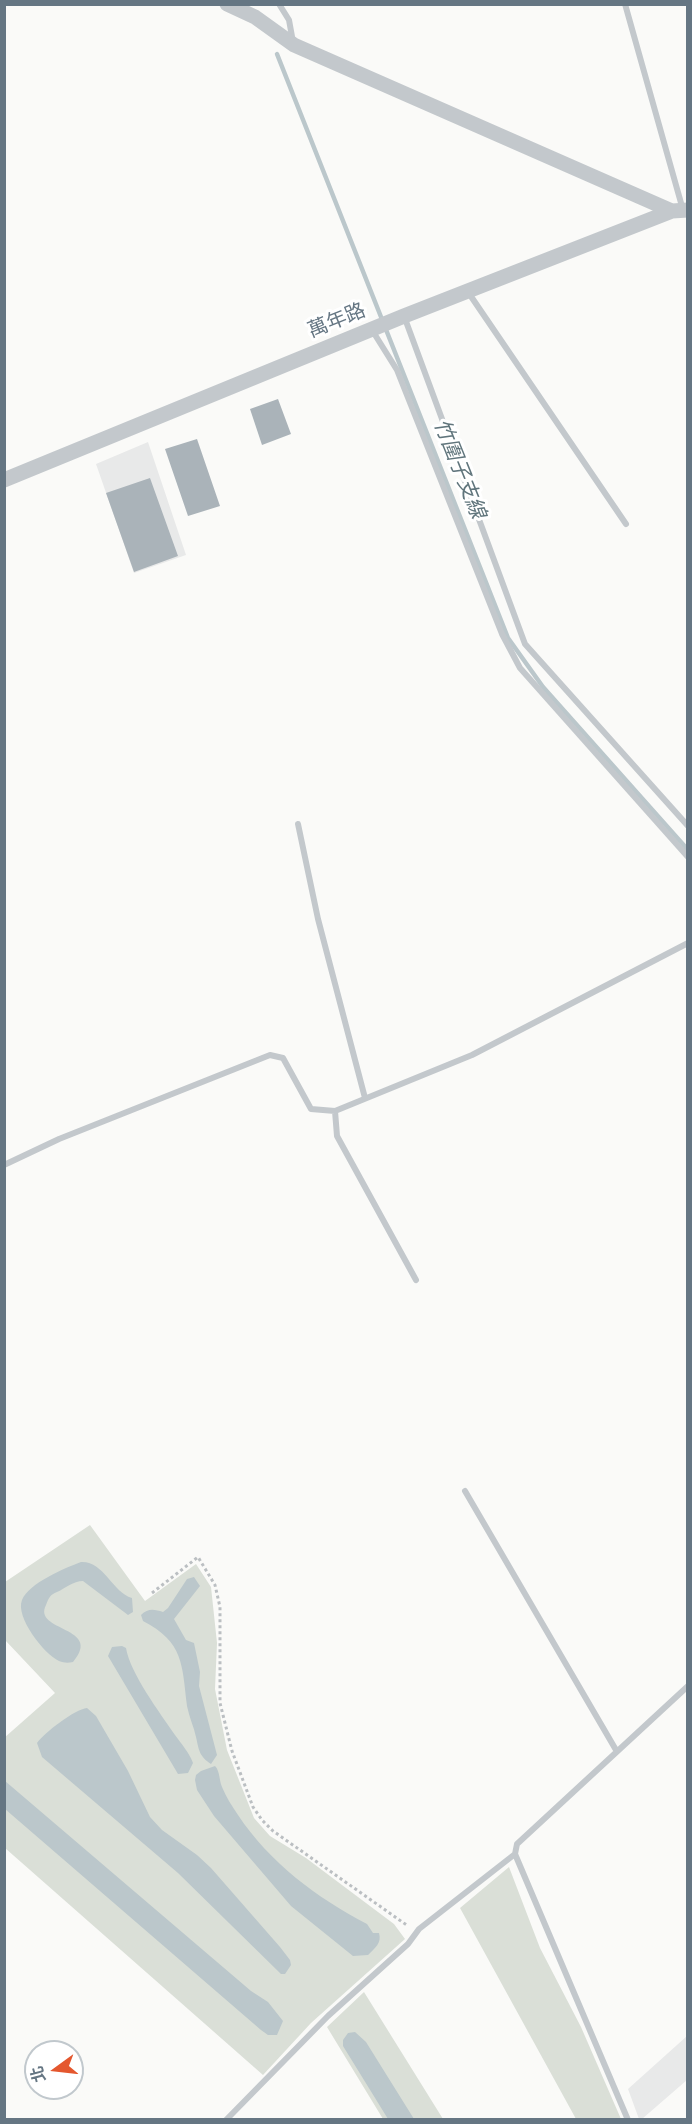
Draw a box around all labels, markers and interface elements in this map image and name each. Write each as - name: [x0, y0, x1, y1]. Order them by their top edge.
- street label: 萬年路: [305, 299, 369, 343]
- water label: 竹圍子支線: [428, 416, 490, 522]
- north arrow: [24, 2040, 84, 2100]
- text: 北: [27, 2064, 49, 2084]

